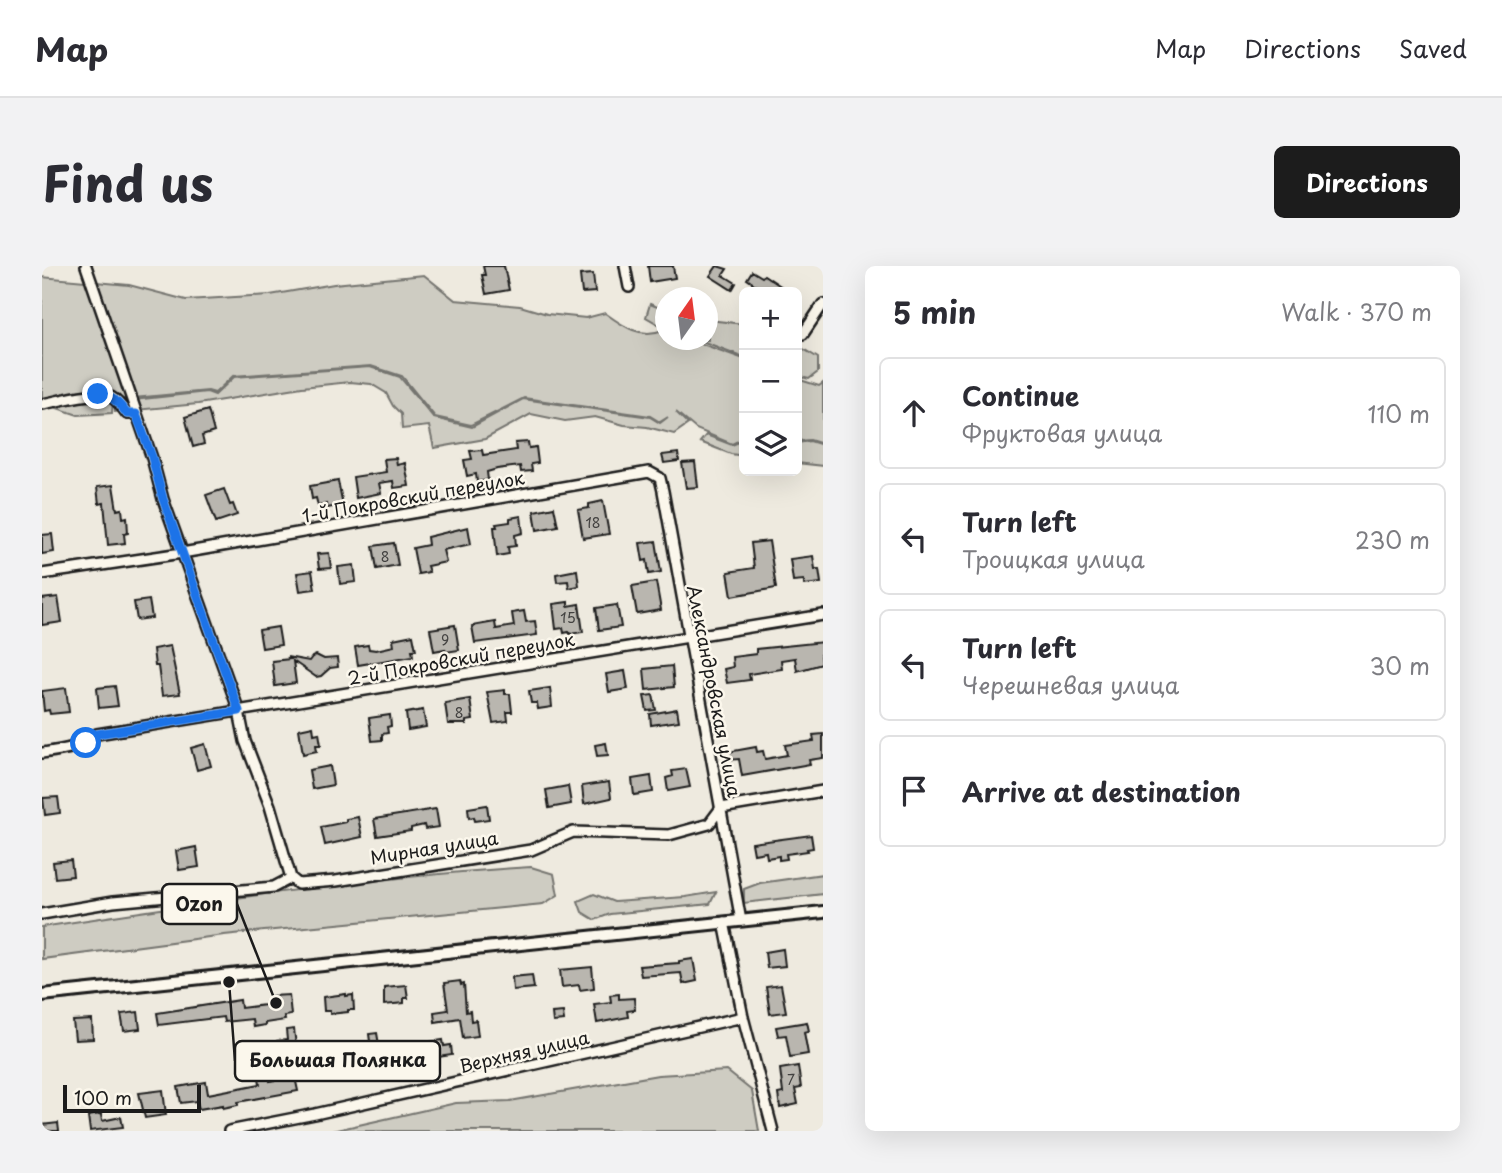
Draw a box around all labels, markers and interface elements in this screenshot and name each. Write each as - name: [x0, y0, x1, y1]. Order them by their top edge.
- text: Map: [35, 23, 108, 73]
- text: Map: [1155, 30, 1206, 66]
- text: Directions: [1244, 30, 1361, 66]
- text: Saved: [1399, 30, 1467, 66]
- text: Find us: [42, 145, 213, 219]
- button: Directions: [1274, 146, 1460, 218]
- north arrow: [655, 287, 718, 350]
- map controls: [739, 287, 802, 476]
- button: +: [739, 287, 802, 350]
- text: 5 min: [893, 289, 976, 334]
- text: Walk · 370 m: [1281, 294, 1432, 329]
- button: −: [739, 350, 802, 413]
- text: Continue: [962, 376, 1079, 415]
- route end: [82, 378, 113, 409]
- icon: ahead: [895, 394, 933, 432]
- text: 110 m: [1368, 396, 1430, 431]
- button: layers: [739, 413, 802, 476]
- text: Фруктовая улица: [962, 415, 1162, 450]
- street label: 1-й Покровский переулок: [300, 463, 527, 529]
- text: Turn left: [962, 502, 1077, 541]
- house number: 18: [585, 512, 601, 533]
- icon: left: [895, 520, 933, 558]
- text: 230 m: [1355, 522, 1430, 557]
- text: Троицкая улица: [962, 541, 1145, 576]
- house number: 8: [381, 546, 389, 567]
- street label: Александровская улица: [681, 583, 749, 800]
- house number: 15: [560, 607, 576, 628]
- street label: 2-й Покровский переулок: [345, 625, 577, 691]
- text: Turn left: [962, 628, 1077, 667]
- house number: 9: [441, 629, 449, 650]
- icon: left: [895, 646, 933, 684]
- text: 30 m: [1369, 648, 1430, 683]
- text: Черешневая улица: [962, 667, 1179, 702]
- house number: 8: [455, 702, 463, 723]
- route start: [70, 727, 101, 758]
- icon: arrive: [895, 772, 933, 810]
- text: Arrive at destination: [962, 772, 1241, 811]
- street label: Мирная улица: [368, 823, 500, 870]
- callout: Ozon: [162, 884, 237, 924]
- text: Ozon: [175, 889, 223, 917]
- street label: Верхняя улица: [456, 1023, 592, 1079]
- callout: Большая Полянка: [235, 1041, 440, 1081]
- text: Большая Полянка: [249, 1045, 427, 1073]
- house number: 7: [787, 1069, 795, 1090]
- scale bar: [63, 1082, 201, 1114]
- text: 100 m: [74, 1083, 132, 1111]

